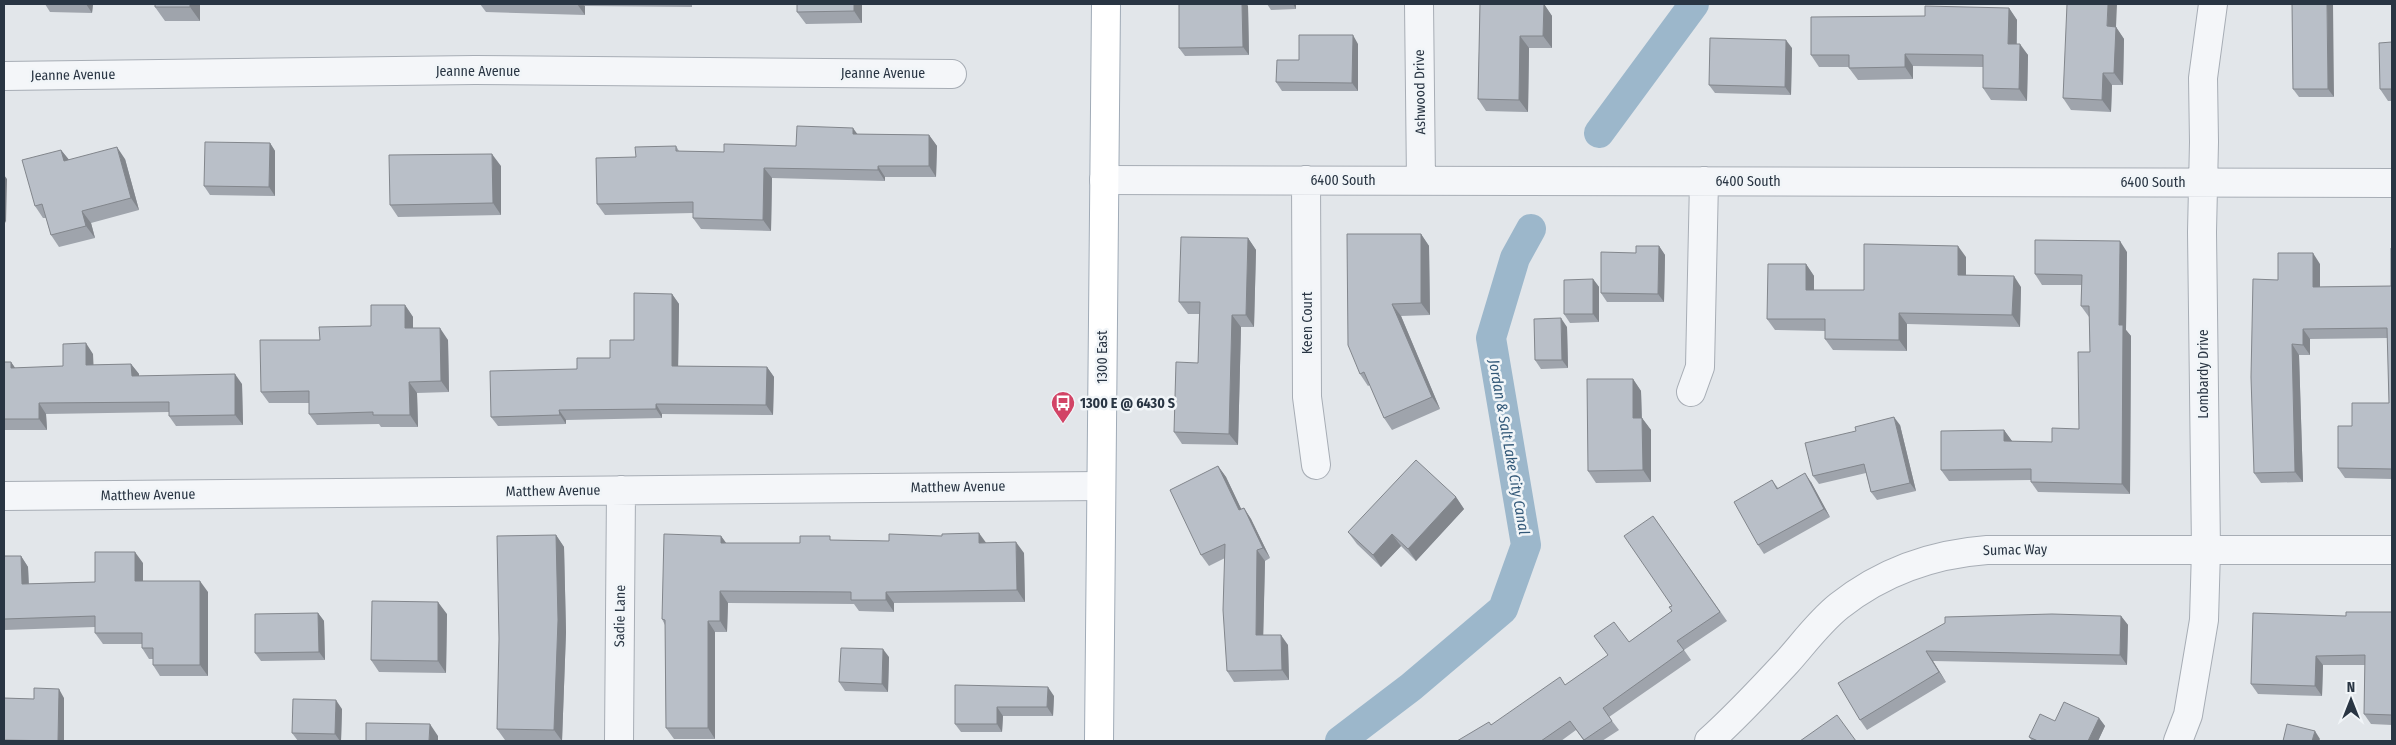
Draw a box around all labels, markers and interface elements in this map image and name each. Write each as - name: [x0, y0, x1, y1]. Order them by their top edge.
- street label: Ashwood Drive: [1411, 49, 1429, 135]
- street label: Jeanne Avenue: [436, 63, 520, 80]
- street label: Jeanne Avenue: [841, 65, 925, 82]
- street label: Jeanne Avenue: [31, 66, 115, 84]
- street label: 6400 South: [1310, 172, 1376, 189]
- street label: 6400 South: [1715, 173, 1781, 190]
- street label: 6400 South: [2120, 174, 2186, 191]
- street label: Keen Court: [1299, 291, 1316, 354]
- street label: Lombardy Drive: [2195, 329, 2212, 419]
- street label: 1300 East: [1094, 330, 1111, 384]
- water label: Jordan & Salt Lake City Canal: [1485, 357, 1533, 536]
- bus stop icon: 1300 E @ 6430 S: [1050, 390, 1076, 424]
- place label: 1300 E @ 6430 S: [1080, 395, 1175, 412]
- street label: Matthew Avenue: [910, 478, 1006, 496]
- street label: Matthew Avenue: [505, 482, 601, 500]
- street label: Matthew Avenue: [100, 486, 196, 504]
- street label: Sumac Way: [1983, 541, 2048, 559]
- street label: Sadie Lane: [611, 585, 629, 647]
- north arrow: [2326, 675, 2376, 725]
- text: N: [2347, 679, 2355, 696]

